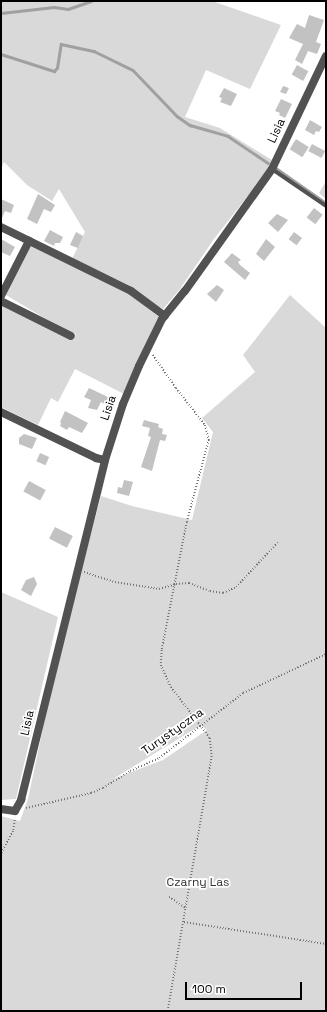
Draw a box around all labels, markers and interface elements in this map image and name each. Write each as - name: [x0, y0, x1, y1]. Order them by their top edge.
- street label: Lisia: [265, 116, 289, 146]
- street label: Lisia: [98, 394, 120, 422]
- street label: Turystyczna: [139, 705, 207, 759]
- street label: Lisia: [18, 709, 38, 737]
- park label: Czarny Las: [167, 876, 229, 890]
- scale bar: [187, 974, 304, 1000]
- text: 100 m: [192, 981, 226, 997]

